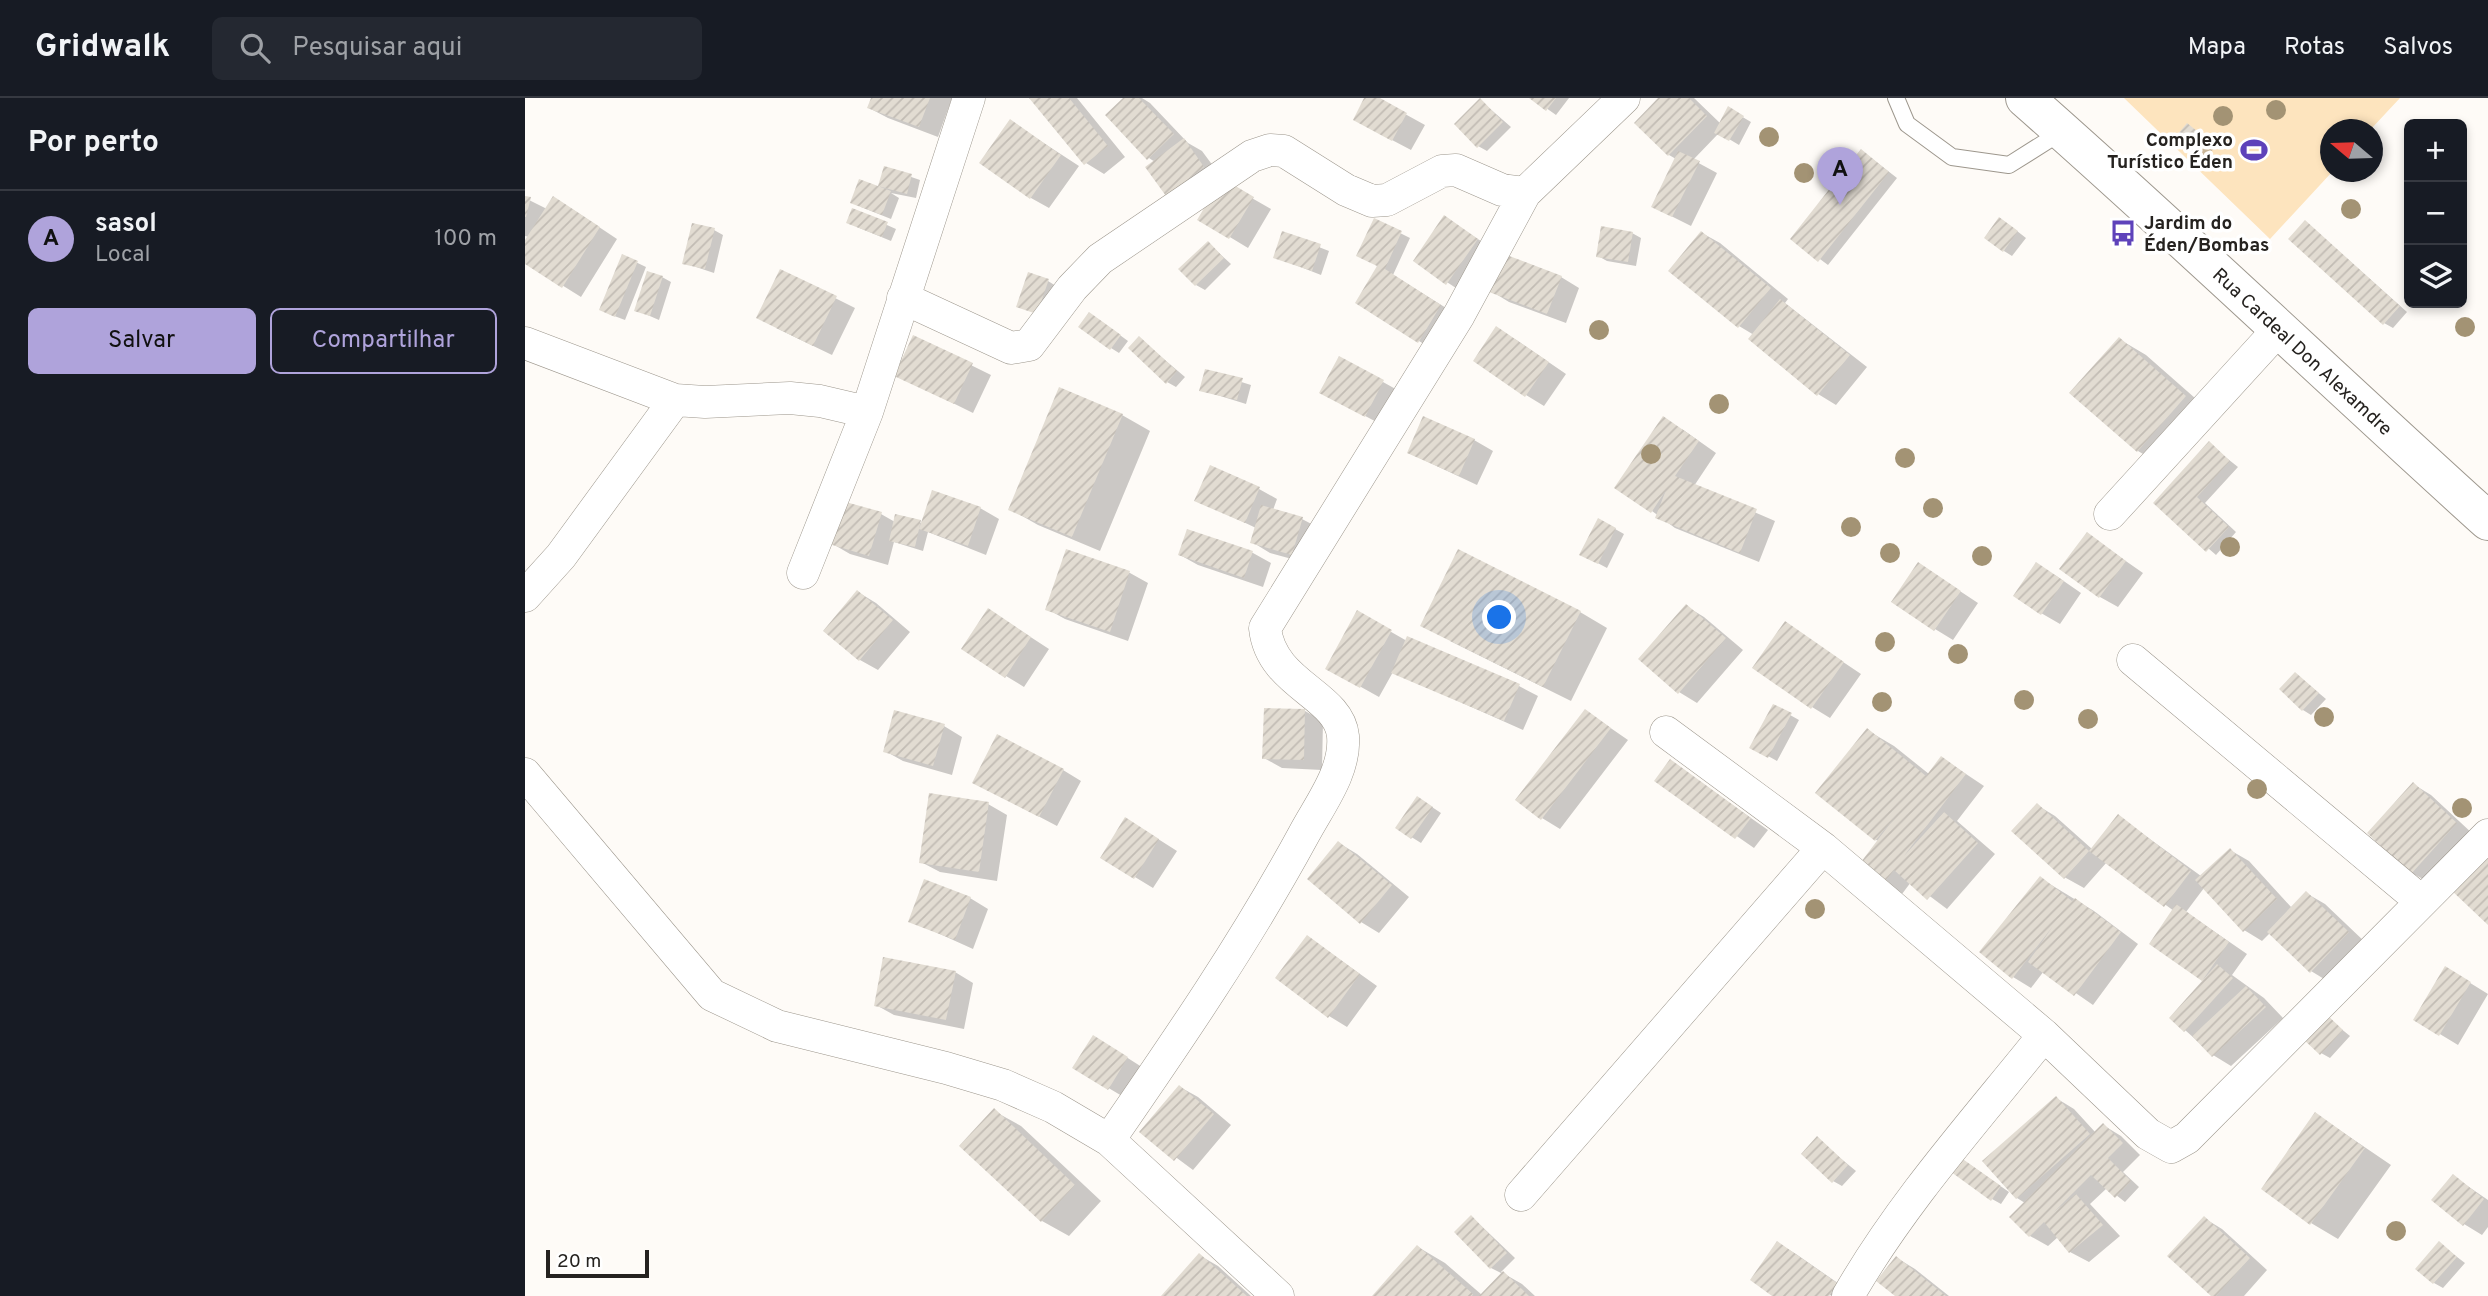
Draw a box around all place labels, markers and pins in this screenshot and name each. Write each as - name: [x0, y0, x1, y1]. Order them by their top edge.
- place label: Complexo Turístico Éden: [2107, 129, 2233, 175]
- sports icon: Complexo Turístico Éden: [2239, 135, 2269, 165]
- pin: A: [1817, 147, 1863, 205]
- place label: Jardim do Éden/Bombas: [2144, 212, 2269, 258]
- bus stop icon: Jardim do Éden/Bombas: [2108, 218, 2138, 248]

